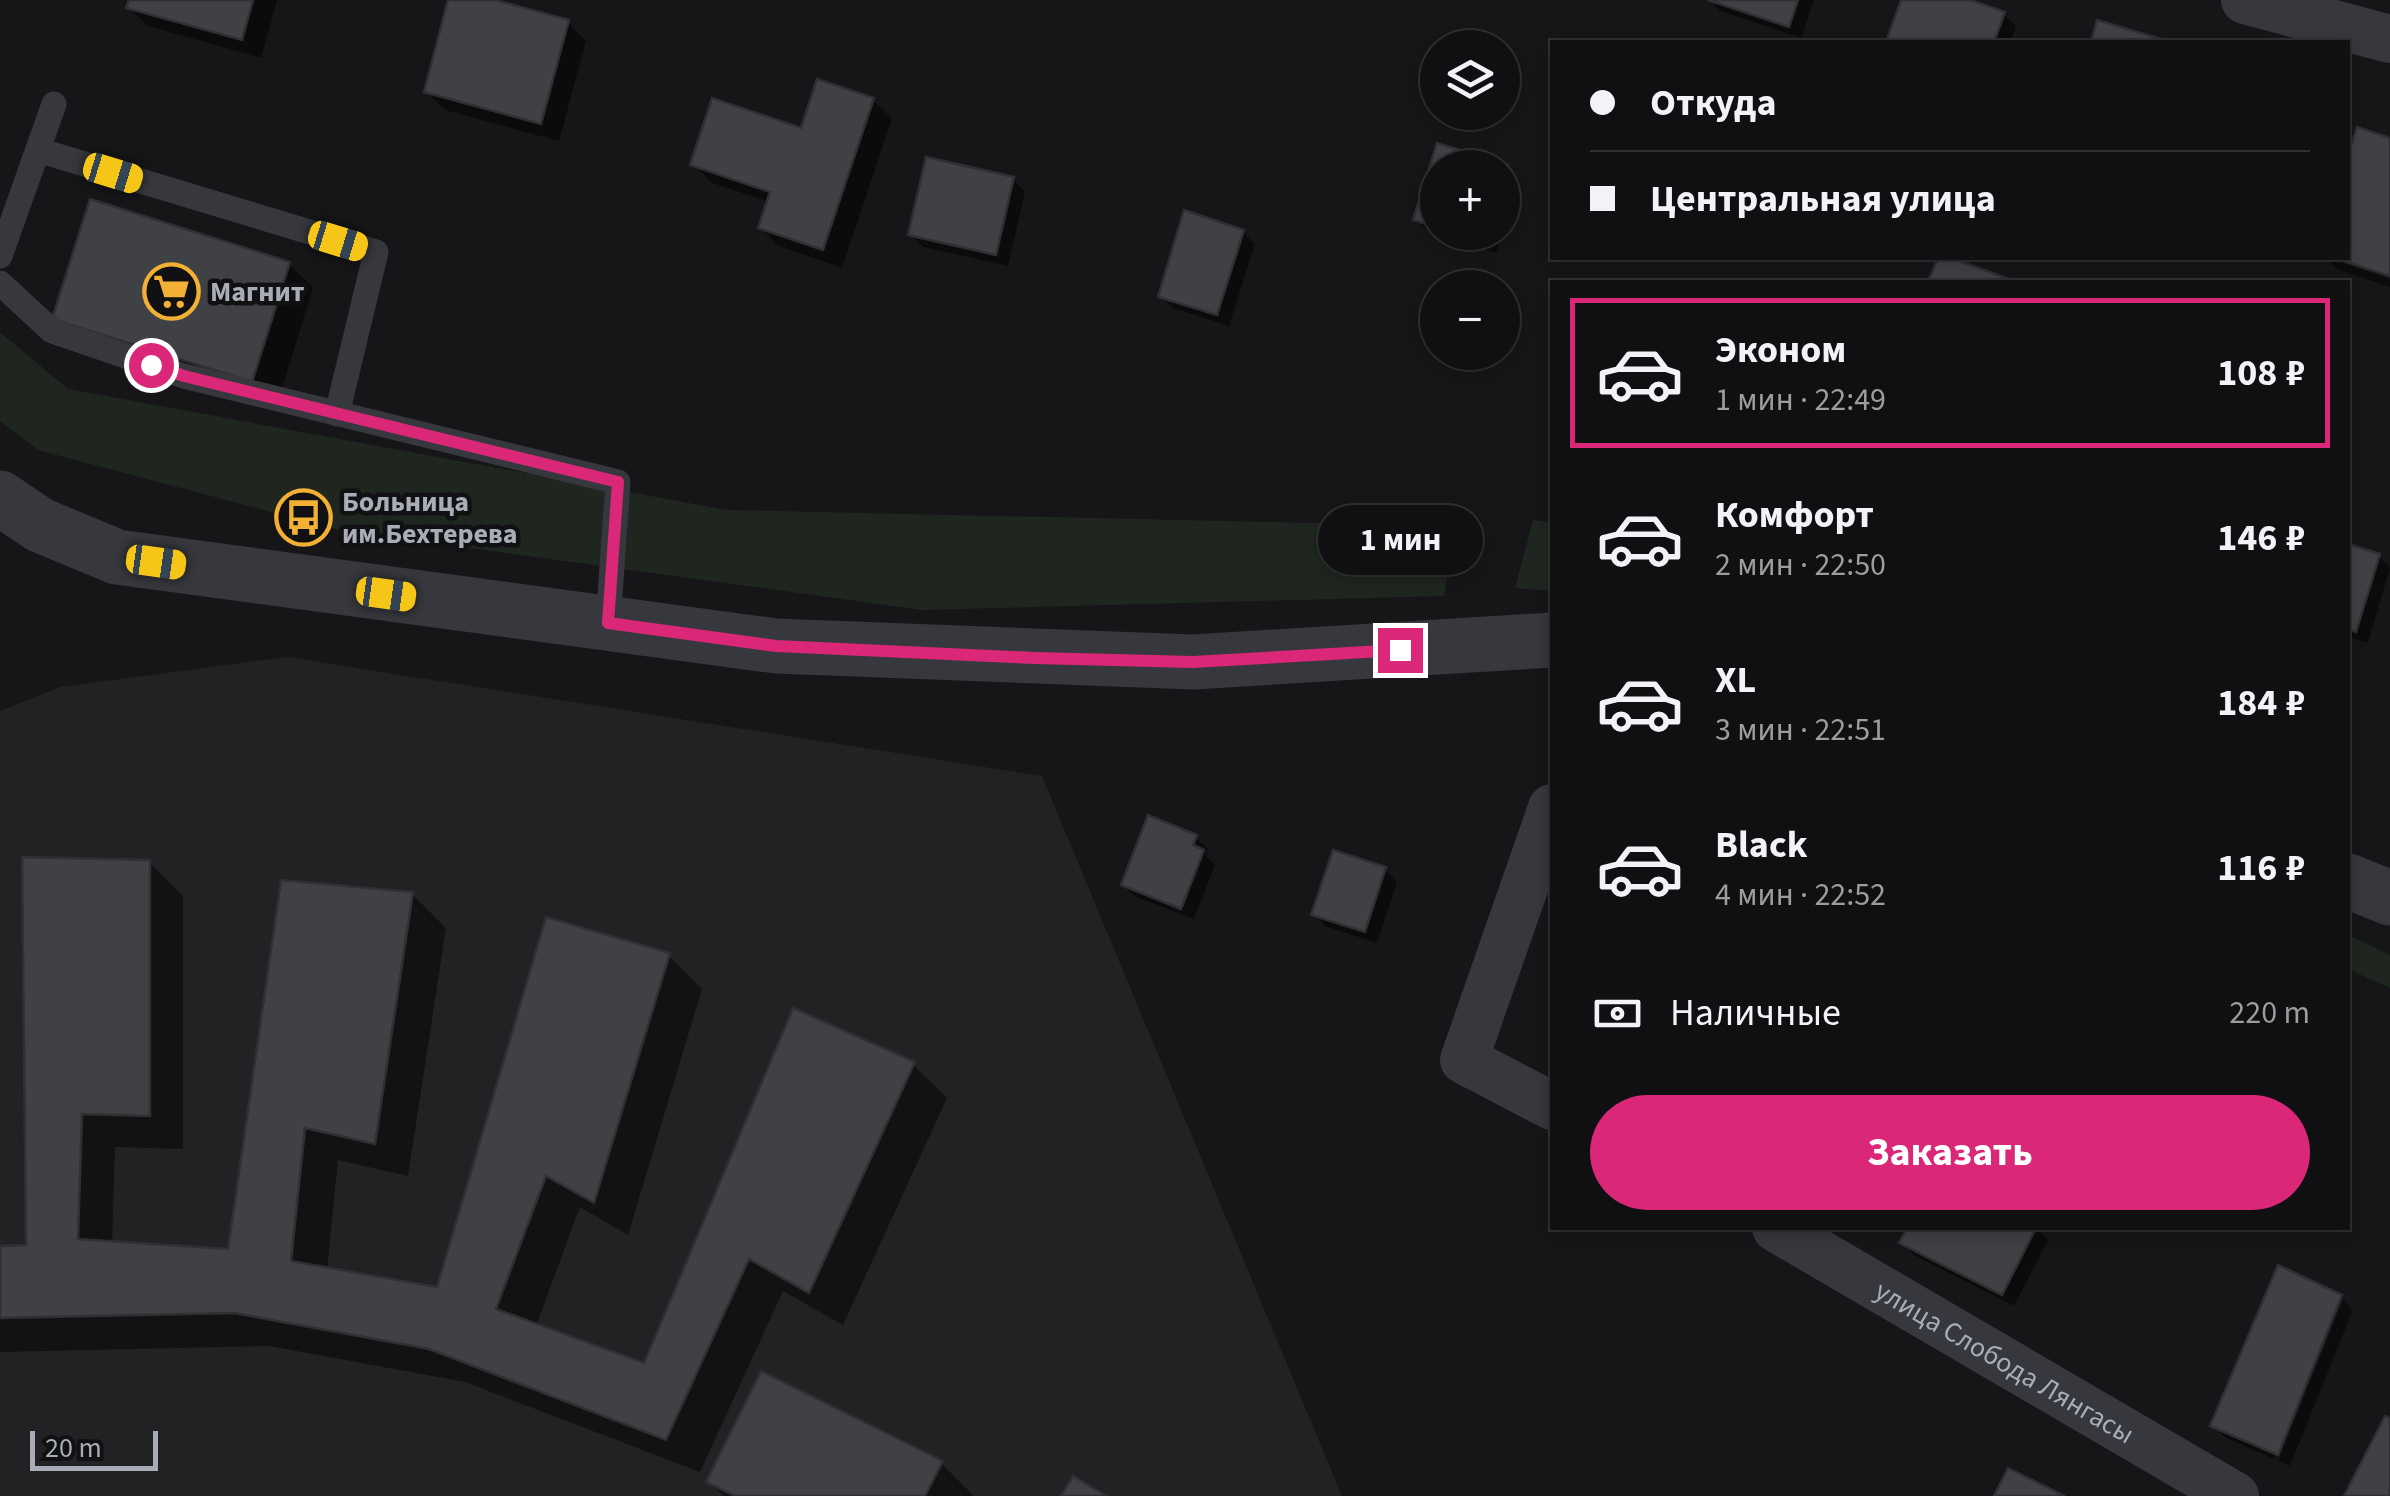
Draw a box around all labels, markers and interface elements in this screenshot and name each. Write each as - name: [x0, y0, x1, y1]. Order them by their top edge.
- map controls: [1420, 30, 1520, 370]
- button: layers: [1420, 30, 1520, 130]
- text: Откуда: [1650, 76, 1777, 130]
- car: [80, 150, 146, 196]
- button: +: [1420, 150, 1520, 250]
- text: Центральная улица: [1650, 172, 1996, 226]
- car: [305, 218, 371, 264]
- supermarket icon: Магнит: [141, 261, 201, 321]
- button: −: [1420, 270, 1520, 370]
- place label: Магнит: [210, 272, 305, 312]
- text: Эконом: [1715, 323, 1846, 377]
- icon: car: [1595, 328, 1685, 418]
- route start: [129, 343, 174, 388]
- text: 108 ₽: [2217, 346, 2305, 400]
- text: 1 мин · 22:49: [1715, 377, 1886, 423]
- place label: Больница им.Бехтерева: [342, 482, 518, 554]
- bus stop icon: Больница им.Бехтерева: [273, 487, 333, 547]
- text: Комфорт: [1715, 488, 1874, 542]
- icon: car: [1595, 493, 1685, 583]
- callout: 1 мин: [1318, 505, 1482, 575]
- text: 146 ₽: [2217, 511, 2305, 565]
- text: 1 мин: [1360, 517, 1441, 563]
- text: 2 мин · 22:50: [1715, 542, 1886, 588]
- car: [124, 543, 188, 581]
- car: [354, 575, 418, 613]
- route end: [1378, 628, 1423, 673]
- text: XL: [1715, 653, 1756, 707]
- icon: car: [1595, 658, 1685, 748]
- text: 184 ₽: [2217, 676, 2305, 730]
- text: 3 мин · 22:51: [1715, 707, 1886, 753]
- text: Black: [1715, 818, 1808, 872]
- icon: car: [1595, 823, 1685, 913]
- text: 116 ₽: [2217, 841, 2305, 895]
- text: 4 мин · 22:52: [1715, 872, 1886, 918]
- icon: cash: [1590, 986, 1645, 1041]
- text: Наличные: [1670, 986, 1841, 1040]
- text: 220 m: [2229, 990, 2310, 1036]
- button: Заказать: [1590, 1095, 2310, 1210]
- street label: улица Слобода Лянгасы: [1867, 1271, 2142, 1454]
- scale bar: [30, 1426, 158, 1470]
- text: 20 m: [45, 1428, 102, 1468]

